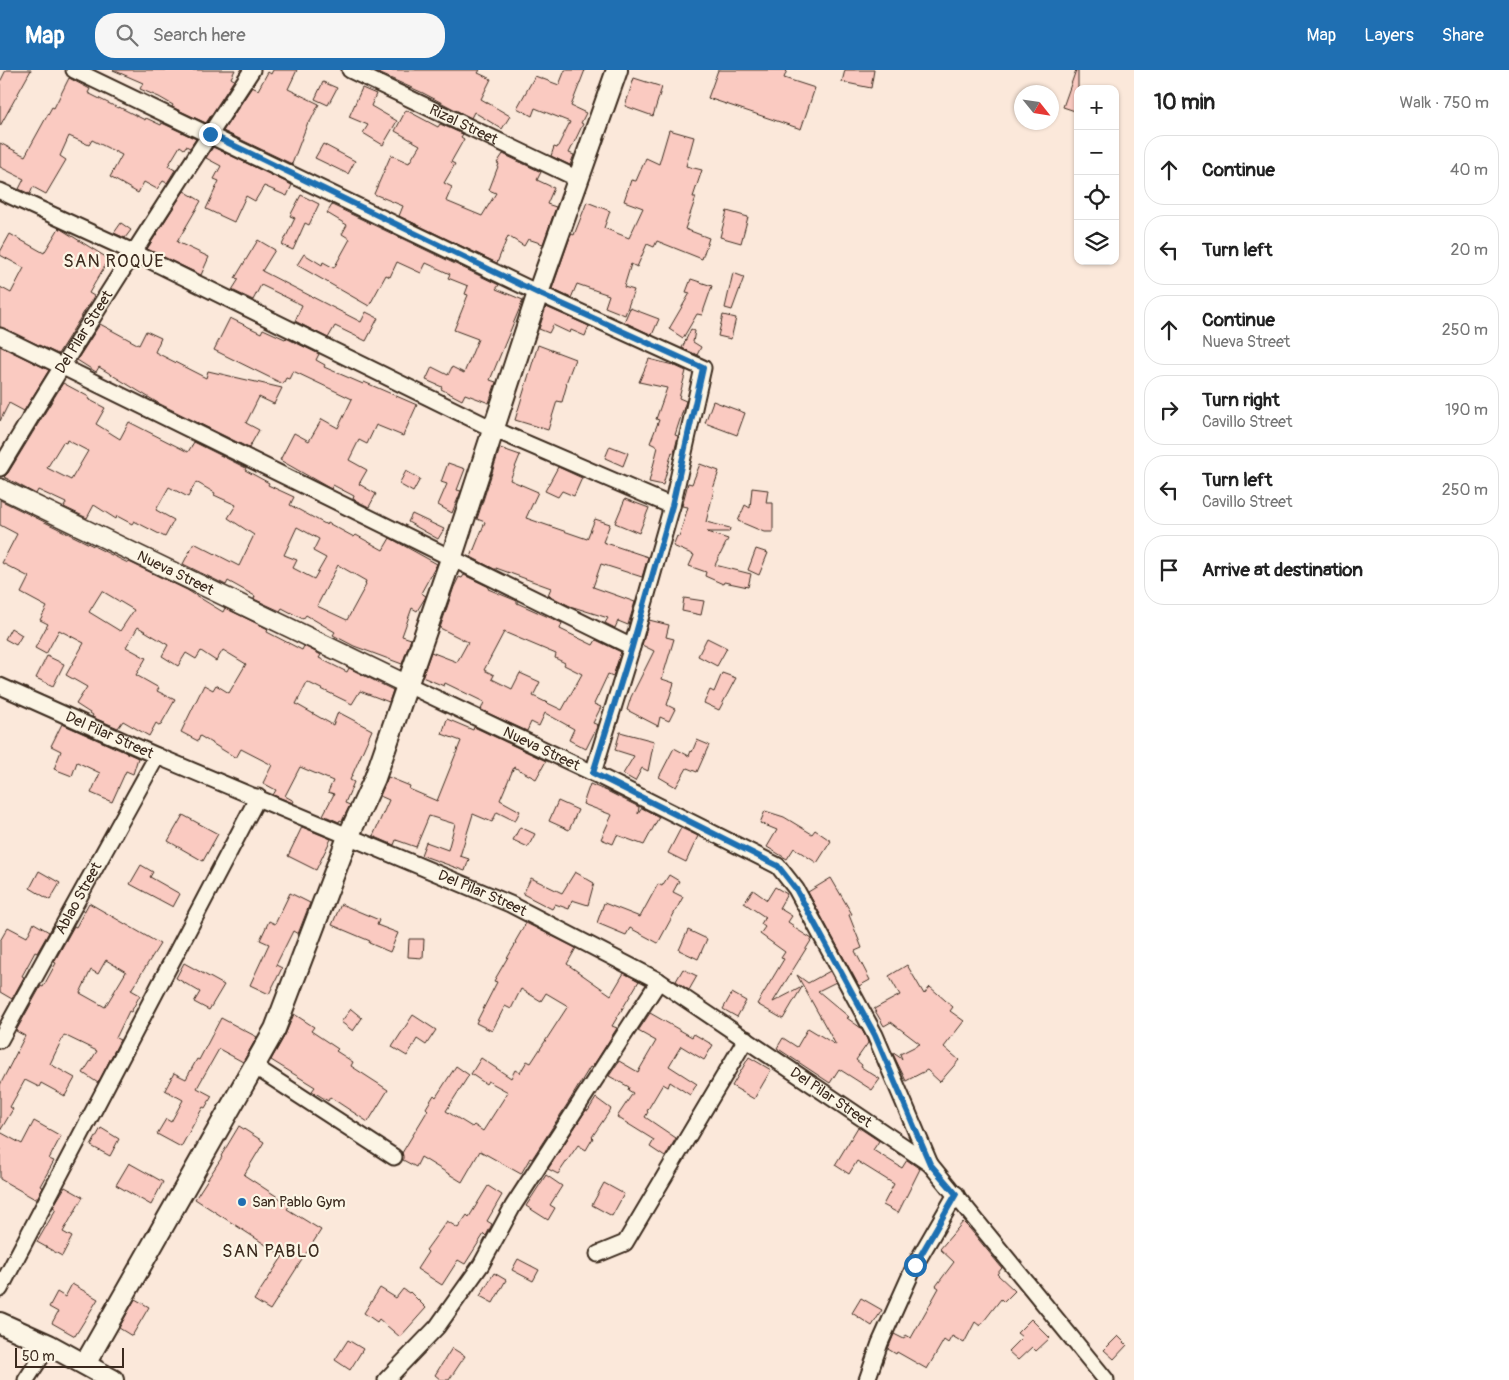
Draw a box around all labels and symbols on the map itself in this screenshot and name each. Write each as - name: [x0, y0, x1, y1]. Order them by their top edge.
- north arrow: [1014, 85, 1059, 130]
- street label: Rizal Street: [426, 100, 502, 149]
- route end: [199, 123, 222, 146]
- district label: SAN ROQUE: [63, 250, 165, 273]
- street label: Del Pilar Street: [51, 286, 117, 377]
- street label: Nueva Street: [134, 546, 218, 600]
- street label: Del Pilar Street: [63, 707, 158, 763]
- street label: Nueva Street: [500, 722, 584, 775]
- street label: Ablao Street: [51, 858, 106, 938]
- street label: Del Pilar Street: [435, 865, 531, 921]
- street label: Del Pilar Street: [787, 1063, 876, 1132]
- place label: San Pablo Gym: [252, 1193, 346, 1212]
- marker: San Pablo Gym: [236, 1196, 248, 1208]
- district label: SAN PABLO: [222, 1240, 320, 1263]
- route start: [904, 1254, 927, 1277]
- scale bar: [15, 1345, 124, 1368]

